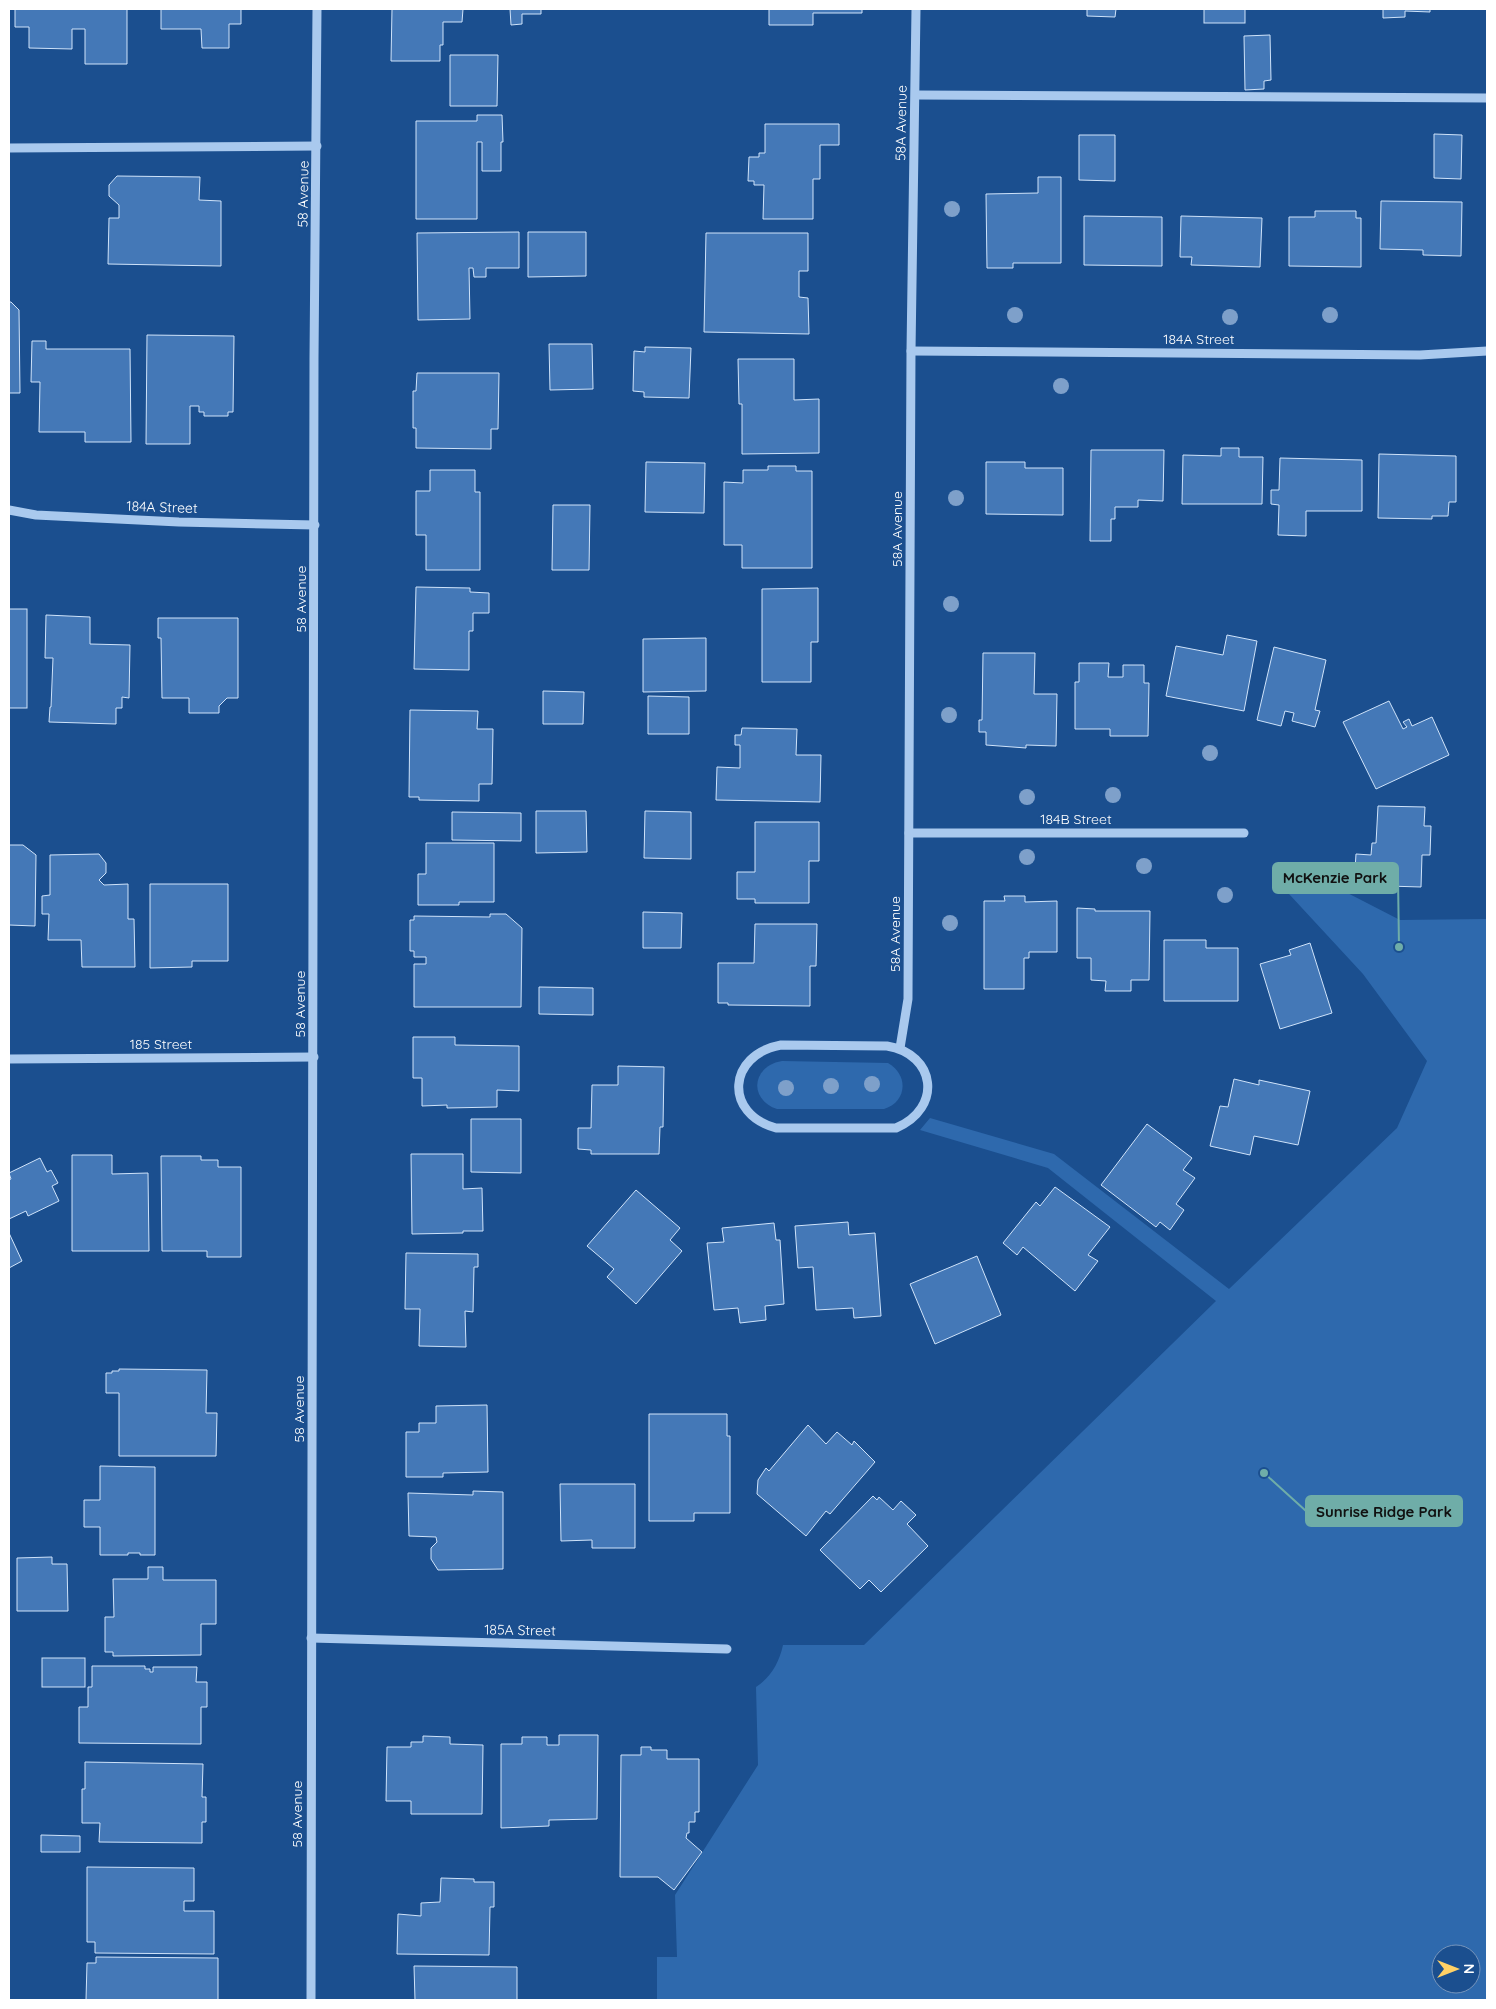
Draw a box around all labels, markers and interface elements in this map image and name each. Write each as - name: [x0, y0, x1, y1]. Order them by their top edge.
- street label: 58A Avenue: [891, 85, 911, 161]
- street label: 58 Avenue: [293, 160, 313, 228]
- street label: 184A Street: [1163, 330, 1235, 348]
- street label: 58A Avenue: [888, 491, 906, 567]
- street label: 184A Street: [126, 497, 198, 517]
- street label: 58 Avenue: [292, 565, 310, 632]
- street label: 184B Street: [1040, 810, 1112, 828]
- callout: McKenzie Park: [1273, 863, 1398, 893]
- text: McKenzie Park: [1283, 868, 1387, 887]
- street label: 58A Avenue: [886, 896, 904, 972]
- street label: 58 Avenue: [291, 970, 309, 1037]
- street label: 185 Street: [130, 1035, 192, 1053]
- street label: 58 Avenue: [290, 1375, 308, 1442]
- callout: Sunrise Ridge Park: [1306, 1496, 1462, 1526]
- text: Sunrise Ridge Park: [1316, 1502, 1452, 1521]
- street label: 185A Street: [484, 1620, 556, 1640]
- street label: 58 Avenue: [288, 1780, 306, 1847]
- north arrow: [1431, 1944, 1481, 1994]
- text: N: [1460, 1964, 1478, 1974]

